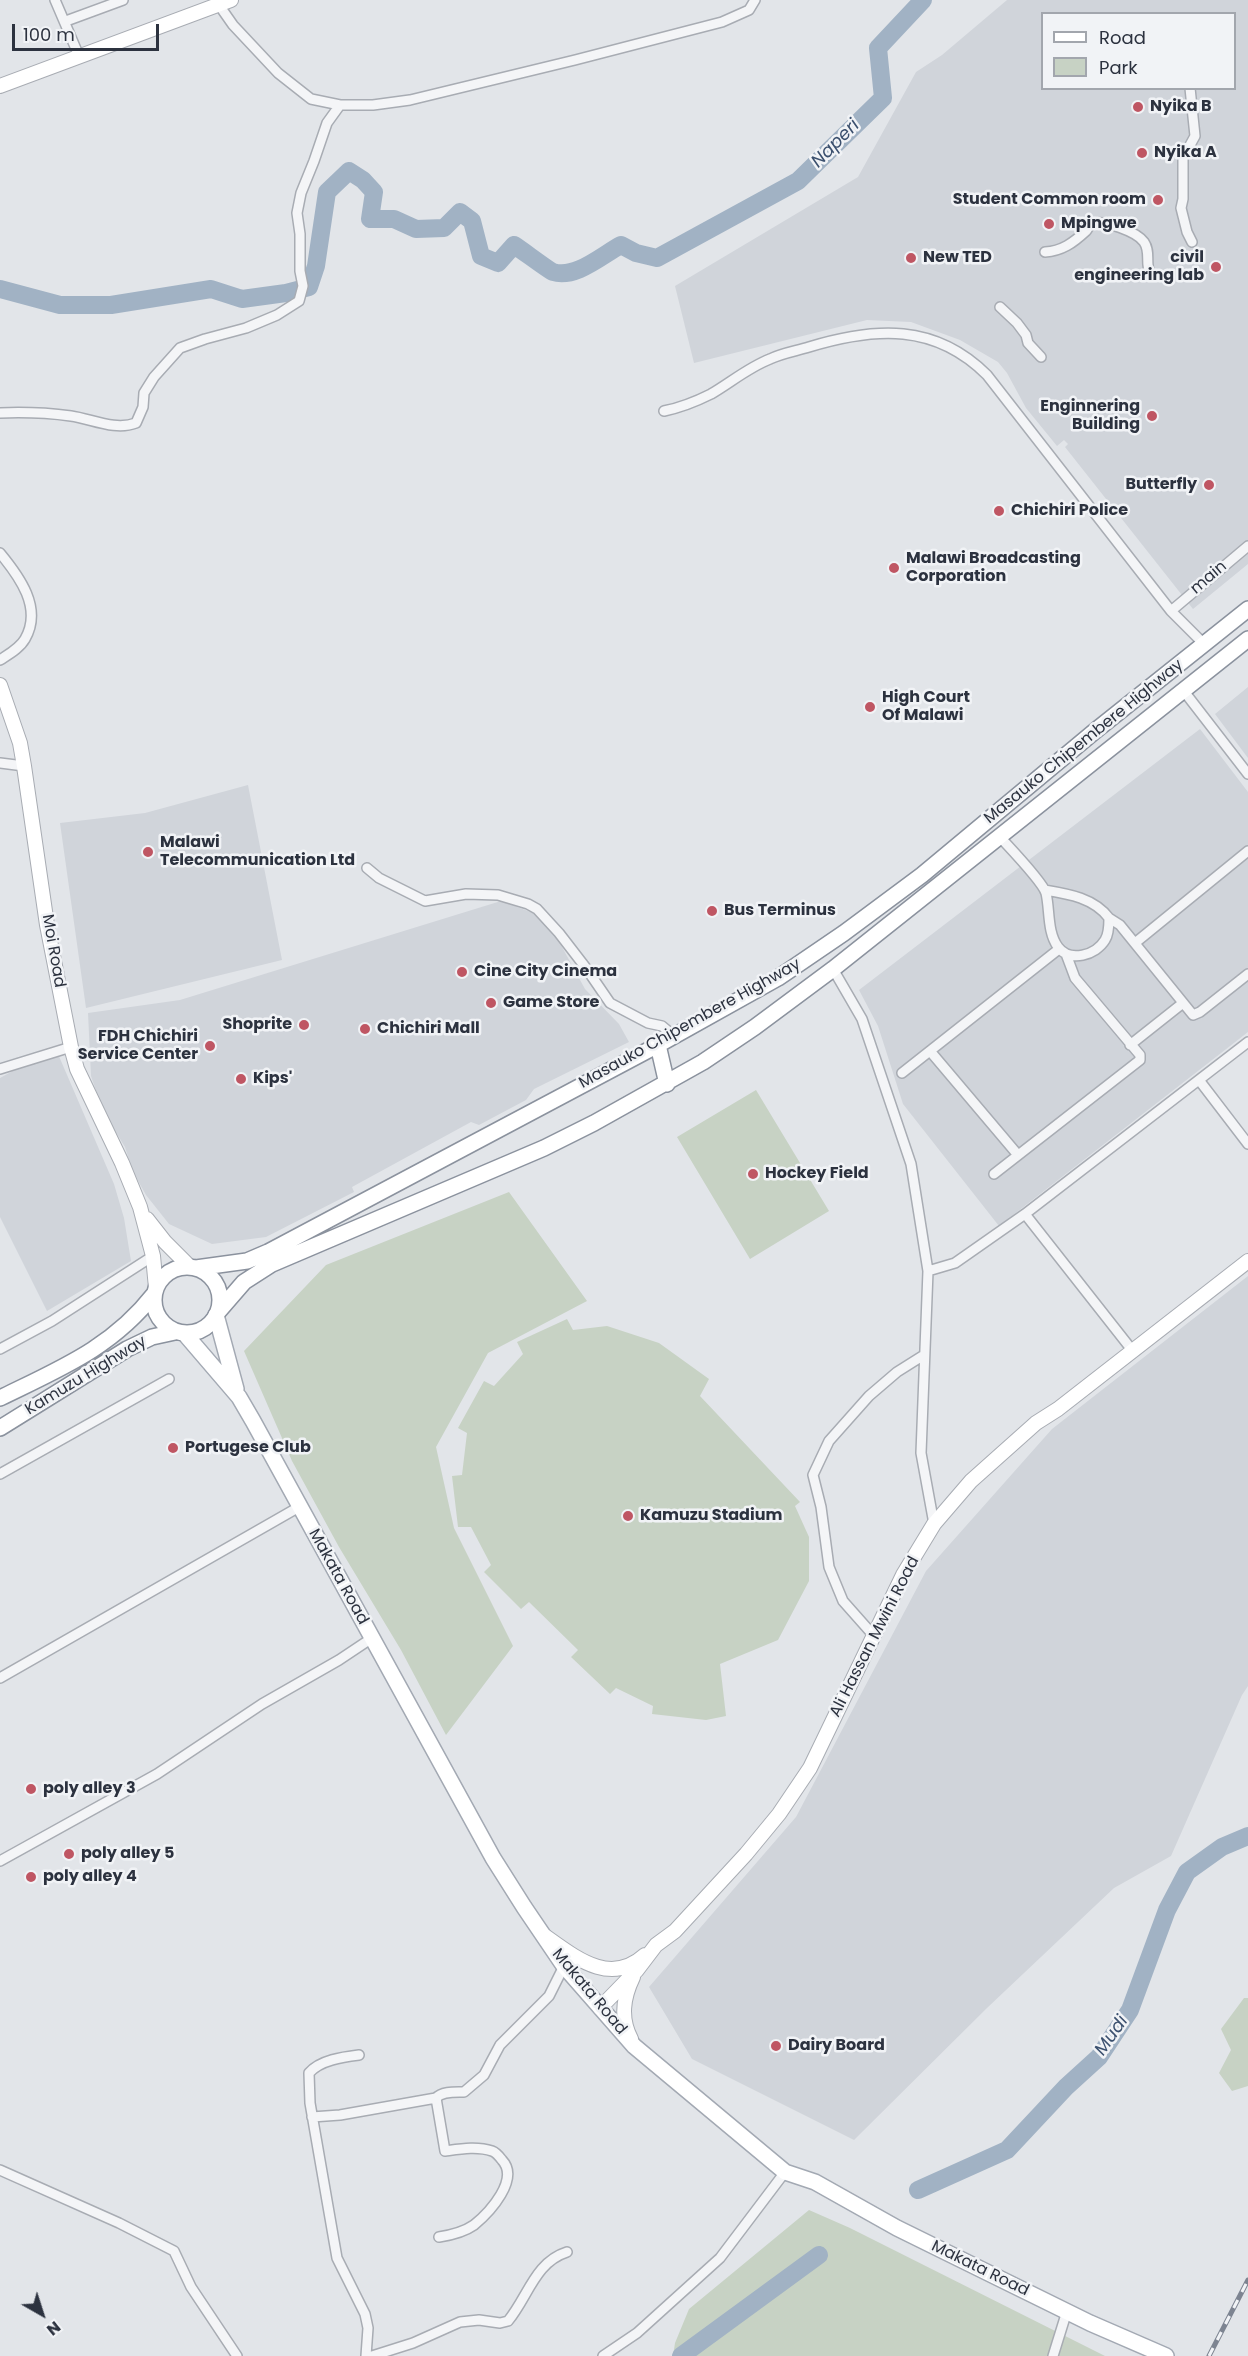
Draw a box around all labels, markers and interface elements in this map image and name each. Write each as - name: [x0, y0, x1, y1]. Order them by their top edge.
- scale bar: [15, 12, 162, 50]
- legend: [1041, 12, 1236, 90]
- text: 100 m: [23, 22, 75, 47]
- text: Road: [1099, 25, 1146, 50]
- text: Park: [1099, 55, 1138, 80]
- place label: Nyika B: [1150, 97, 1212, 117]
- marker: Nyika B: [1131, 100, 1145, 114]
- water label: Naperi: [807, 115, 865, 173]
- place label: Nyika A: [1154, 143, 1217, 163]
- marker: Nyika A: [1135, 146, 1149, 160]
- place label: Student Common room: [953, 190, 1146, 210]
- marker: Student Common room: [1151, 193, 1165, 207]
- place label: Mpingwe: [1061, 214, 1137, 234]
- marker: Mpingwe: [1042, 217, 1056, 231]
- place label: New TED: [923, 248, 992, 268]
- place label: civil engineering lab: [1074, 248, 1204, 286]
- marker: New TED: [904, 251, 918, 265]
- marker: civil engineering lab: [1209, 260, 1223, 274]
- place label: Enginnering Building: [1040, 397, 1140, 435]
- marker: Enginnering Building: [1145, 409, 1159, 423]
- place label: Butterfly: [1125, 475, 1197, 495]
- marker: Butterfly: [1202, 478, 1216, 492]
- place label: Chichiri Police: [1011, 501, 1128, 521]
- marker: Chichiri Police: [992, 504, 1006, 518]
- place label: Malawi Broadcasting Corporation: [906, 549, 1081, 587]
- street label: main: [1187, 557, 1231, 599]
- marker: Malawi Broadcasting Corporation: [887, 561, 901, 575]
- street label: Masauko Chipembere Highway: [981, 656, 1187, 828]
- place label: High Court Of Malawi: [882, 688, 970, 726]
- marker: High Court Of Malawi: [863, 700, 877, 714]
- place label: Malawi Telecommunication Ltd: [160, 833, 355, 871]
- marker: Malawi Telecommunication Ltd: [141, 845, 155, 859]
- place label: Bus Terminus: [724, 901, 836, 921]
- marker: Bus Terminus: [705, 904, 719, 918]
- street label: Moi Road: [37, 913, 69, 989]
- street label: Masauko Chipembere Highway: [576, 955, 804, 1093]
- place label: Cine City Cinema: [474, 962, 617, 982]
- marker: Cine City Cinema: [455, 965, 469, 979]
- place label: Game Store: [503, 993, 599, 1013]
- marker: Game Store: [484, 996, 498, 1010]
- place label: Shoprite: [222, 1015, 292, 1035]
- marker: Shoprite: [297, 1018, 311, 1032]
- place label: Chichiri Mall: [377, 1019, 480, 1039]
- marker: Chichiri Mall: [358, 1022, 372, 1036]
- place label: FDH Chichiri Service Center: [78, 1027, 198, 1065]
- marker: FDH Chichiri Service Center: [203, 1039, 217, 1053]
- place label: Kips': [253, 1069, 292, 1089]
- marker: Kips': [234, 1072, 248, 1086]
- place label: Hockey Field: [765, 1164, 869, 1184]
- marker: Hockey Field: [746, 1167, 760, 1181]
- street label: Kamuzu Highway: [22, 1332, 150, 1420]
- place label: Portugese Club: [185, 1438, 311, 1458]
- marker: Portugese Club: [166, 1441, 180, 1455]
- place label: Kamuzu Stadium: [640, 1506, 782, 1526]
- marker: Kamuzu Stadium: [621, 1509, 635, 1523]
- street label: Makata Road: [304, 1526, 372, 1628]
- street label: Ali Hassan Mwini Road: [826, 1553, 924, 1721]
- place label: poly alley 3: [43, 1779, 136, 1799]
- marker: poly alley 3: [24, 1782, 38, 1796]
- place label: poly alley 5: [81, 1844, 174, 1864]
- marker: poly alley 5: [62, 1847, 76, 1861]
- place label: poly alley 4: [43, 1867, 137, 1887]
- marker: poly alley 4: [24, 1870, 38, 1884]
- street label: Makata Road: [548, 1945, 630, 2039]
- water label: Mudi: [1091, 2012, 1133, 2060]
- place label: Dairy Board: [788, 2036, 885, 2056]
- marker: Dairy Board: [769, 2039, 783, 2053]
- street label: Makata Road: [928, 2237, 1032, 2301]
- north arrow: [12, 2284, 72, 2344]
- text: N: [42, 2316, 66, 2341]

